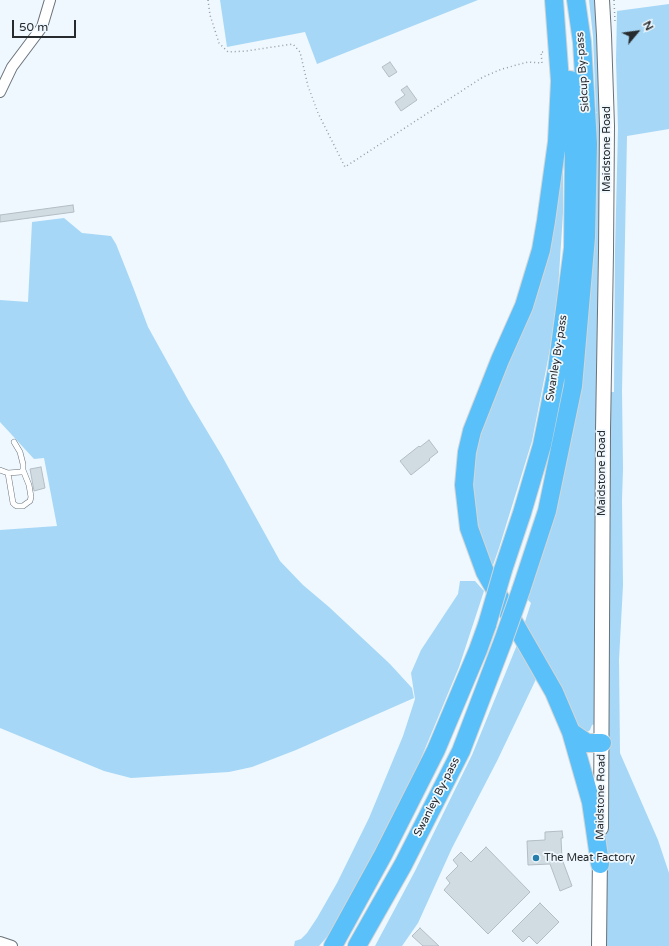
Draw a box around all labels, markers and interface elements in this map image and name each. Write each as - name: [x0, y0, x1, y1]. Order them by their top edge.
- scale bar: [14, 12, 78, 38]
- north arrow: [617, 12, 657, 52]
- text: N: [640, 19, 656, 33]
- text: 50 m: [19, 20, 48, 34]
- street label: Sidcup By-pass: [574, 32, 592, 112]
- street label: Maidstone Road: [600, 106, 614, 192]
- street label: Swanley By-pass: [544, 314, 570, 402]
- street label: Maidstone Road: [595, 430, 609, 516]
- street label: Maidstone Road: [594, 754, 608, 840]
- street label: Swanley By-pass: [411, 755, 463, 839]
- place label: The Meat Factory: [544, 851, 635, 865]
- marker: The Meat Factory: [531, 853, 541, 863]

